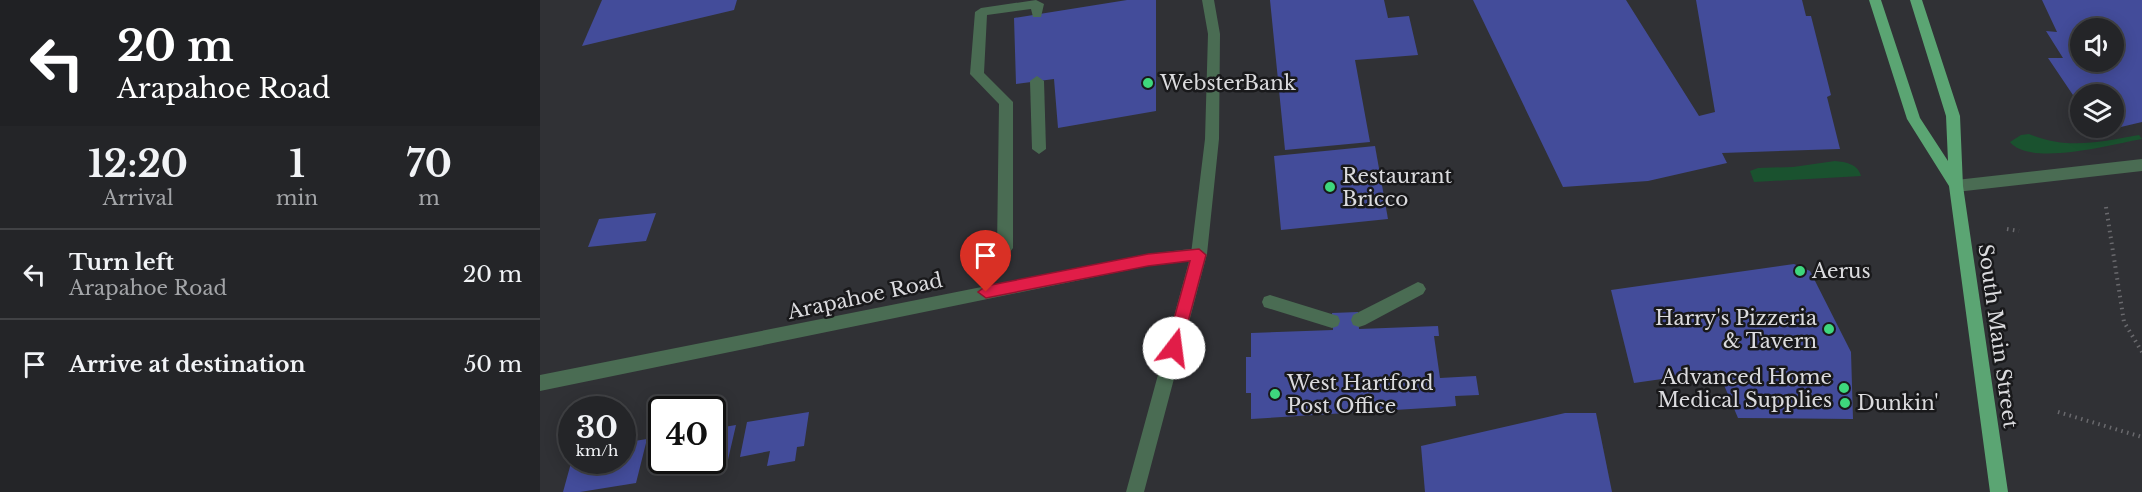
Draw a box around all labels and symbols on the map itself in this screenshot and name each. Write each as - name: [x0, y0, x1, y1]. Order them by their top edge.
- place label: WebsterBank: [1159, 71, 1297, 95]
- marker: WebsterBank: [1141, 76, 1155, 90]
- place label: Restaurant Bricco: [1342, 164, 1453, 211]
- marker: Restaurant Bricco: [1323, 180, 1337, 194]
- pin: [960, 230, 1011, 292]
- street label: South Main Street: [1973, 242, 2023, 430]
- place label: Aerus: [1811, 259, 1871, 283]
- marker: Aerus: [1793, 264, 1807, 278]
- street label: Arapahoe Road: [784, 268, 945, 324]
- place label: Harry's Pizzeria & Tavern: [1655, 306, 1818, 353]
- position arrow: [1142, 316, 1206, 380]
- marker: Harry's Pizzeria & Tavern: [1822, 322, 1836, 336]
- place label: Advanced Home Medical Supplies: [1658, 365, 1832, 412]
- place label: West Hartford Post Office: [1286, 371, 1433, 418]
- marker: Advanced Home Medical Supplies: [1837, 381, 1851, 395]
- marker: West Hartford Post Office: [1268, 387, 1282, 401]
- place label: Dunkin': [1857, 391, 1939, 415]
- speed limit sign: 40: [648, 396, 726, 474]
- marker: Dunkin': [1838, 396, 1852, 410]

